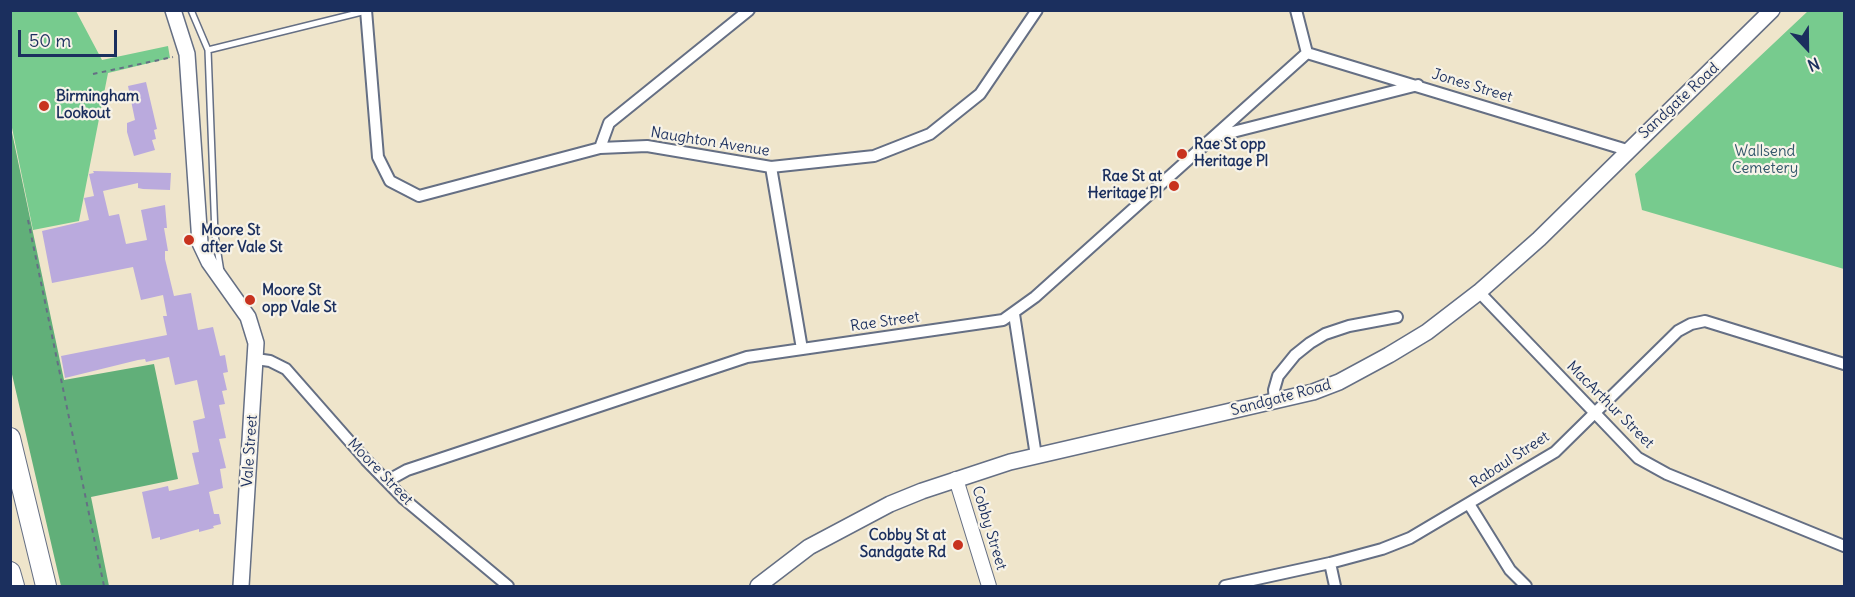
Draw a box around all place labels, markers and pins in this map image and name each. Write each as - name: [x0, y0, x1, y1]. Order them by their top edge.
- place label: Birmingham Lookout: [56, 88, 139, 123]
- marker: Birmingham Lookout: [37, 99, 51, 113]
- place label: Rae St opp Heritage Pl: [1194, 136, 1268, 171]
- marker: Rae St opp Heritage Pl: [1175, 147, 1189, 161]
- place label: Rae St at Heritage Pl: [1088, 168, 1162, 203]
- marker: Rae St at Heritage Pl: [1167, 179, 1181, 193]
- place label: Moore St after Vale St: [201, 222, 283, 257]
- marker: Moore St after Vale St: [182, 233, 196, 247]
- place label: Moore St opp Vale St: [262, 282, 337, 317]
- marker: Moore St opp Vale St: [243, 293, 257, 307]
- place label: Cobby St at Sandgate Rd: [860, 527, 946, 562]
- marker: Cobby St at Sandgate Rd: [951, 538, 965, 552]

